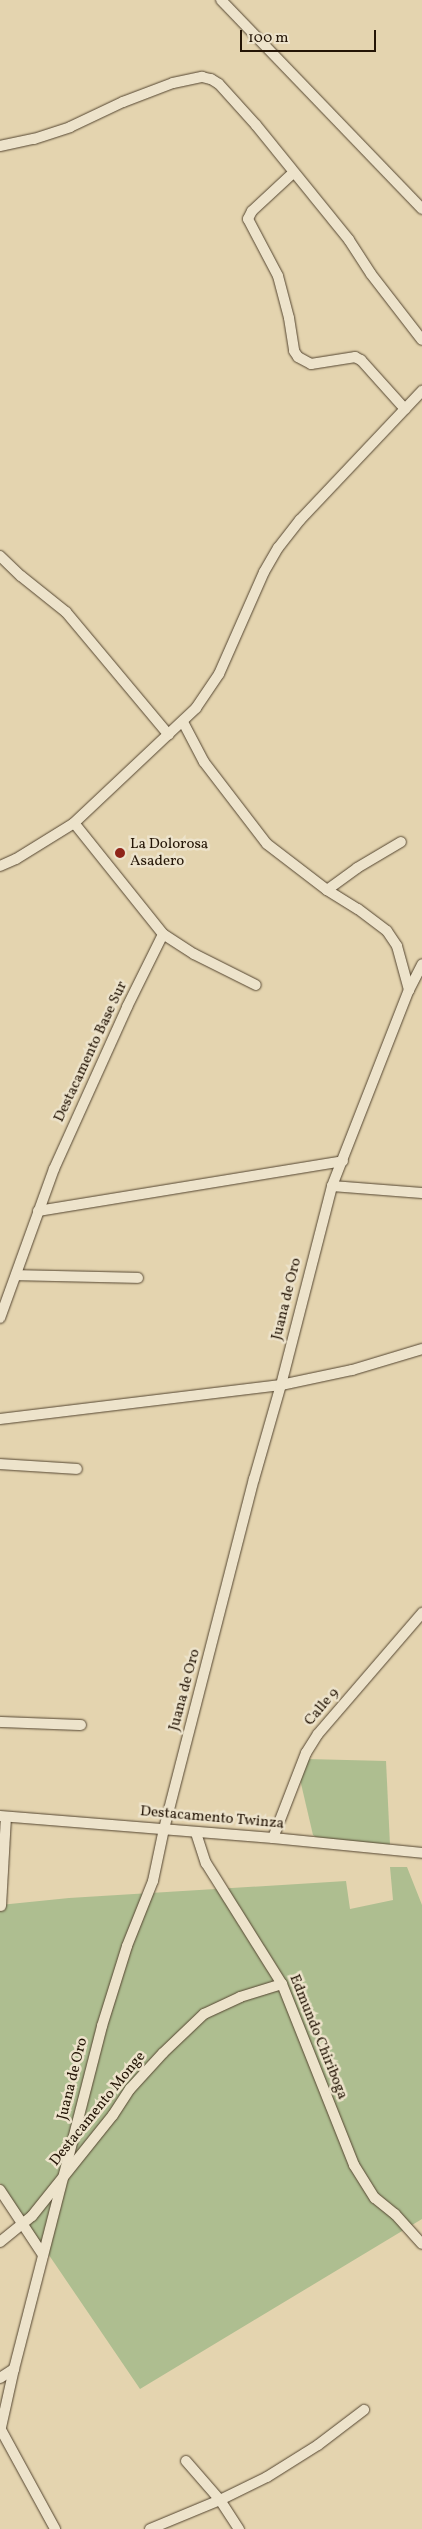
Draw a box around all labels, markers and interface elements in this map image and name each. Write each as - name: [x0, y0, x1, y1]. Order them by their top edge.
- scale bar: [242, 20, 378, 52]
- text: 100 m: [248, 28, 288, 49]
- place label: La Dolorosa Asadero: [130, 835, 208, 870]
- marker: La Dolorosa Asadero: [114, 847, 126, 859]
- street label: Destacamento Base Sur: [50, 979, 132, 1125]
- street label: Juana de Oro: [268, 1256, 306, 1342]
- street label: Juana de Oro: [165, 1647, 205, 1733]
- street label: Calle 9: [301, 1684, 343, 1730]
- street label: Destacamento Twinza: [139, 1803, 285, 1833]
- street label: Edmundo Chiriboga: [285, 1972, 351, 2102]
- street label: Juana de Oro: [54, 2036, 92, 2122]
- street label: Destacamento Monge: [46, 2048, 150, 2170]

